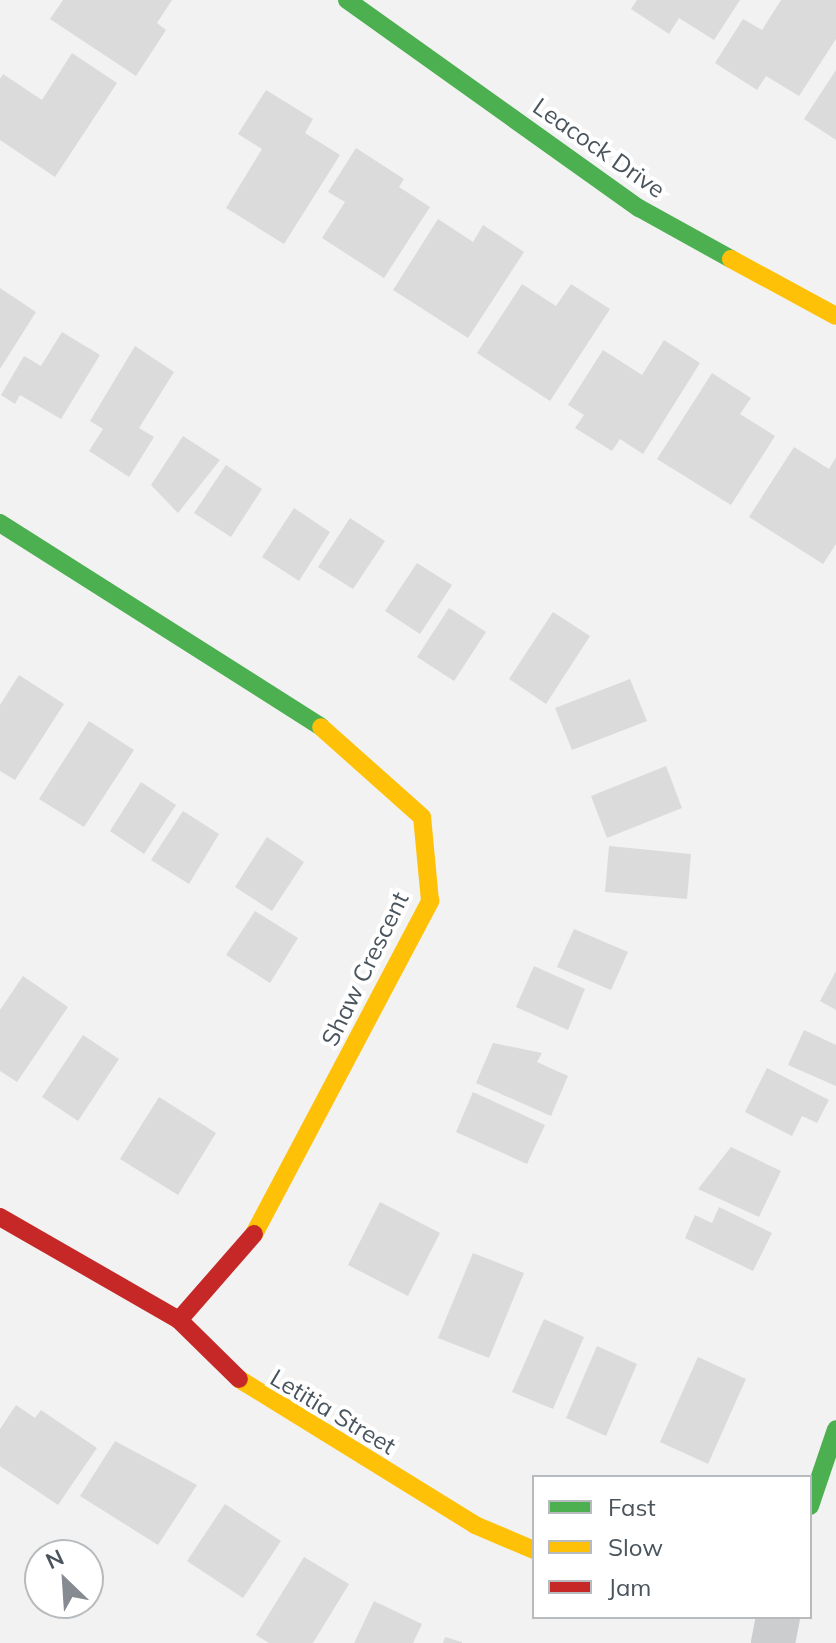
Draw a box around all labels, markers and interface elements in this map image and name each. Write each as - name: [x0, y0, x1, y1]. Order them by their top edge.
- street label: Leacock Drive: [528, 92, 670, 204]
- street label: Shaw Crescent: [315, 887, 415, 1051]
- street label: Letitia Street: [265, 1363, 401, 1461]
- legend: [532, 1475, 812, 1619]
- text: Fast: [608, 1492, 656, 1522]
- text: Slow: [608, 1532, 663, 1562]
- north arrow: [24, 1539, 104, 1619]
- text: N: [41, 1543, 68, 1575]
- text: Jam: [608, 1572, 651, 1602]

